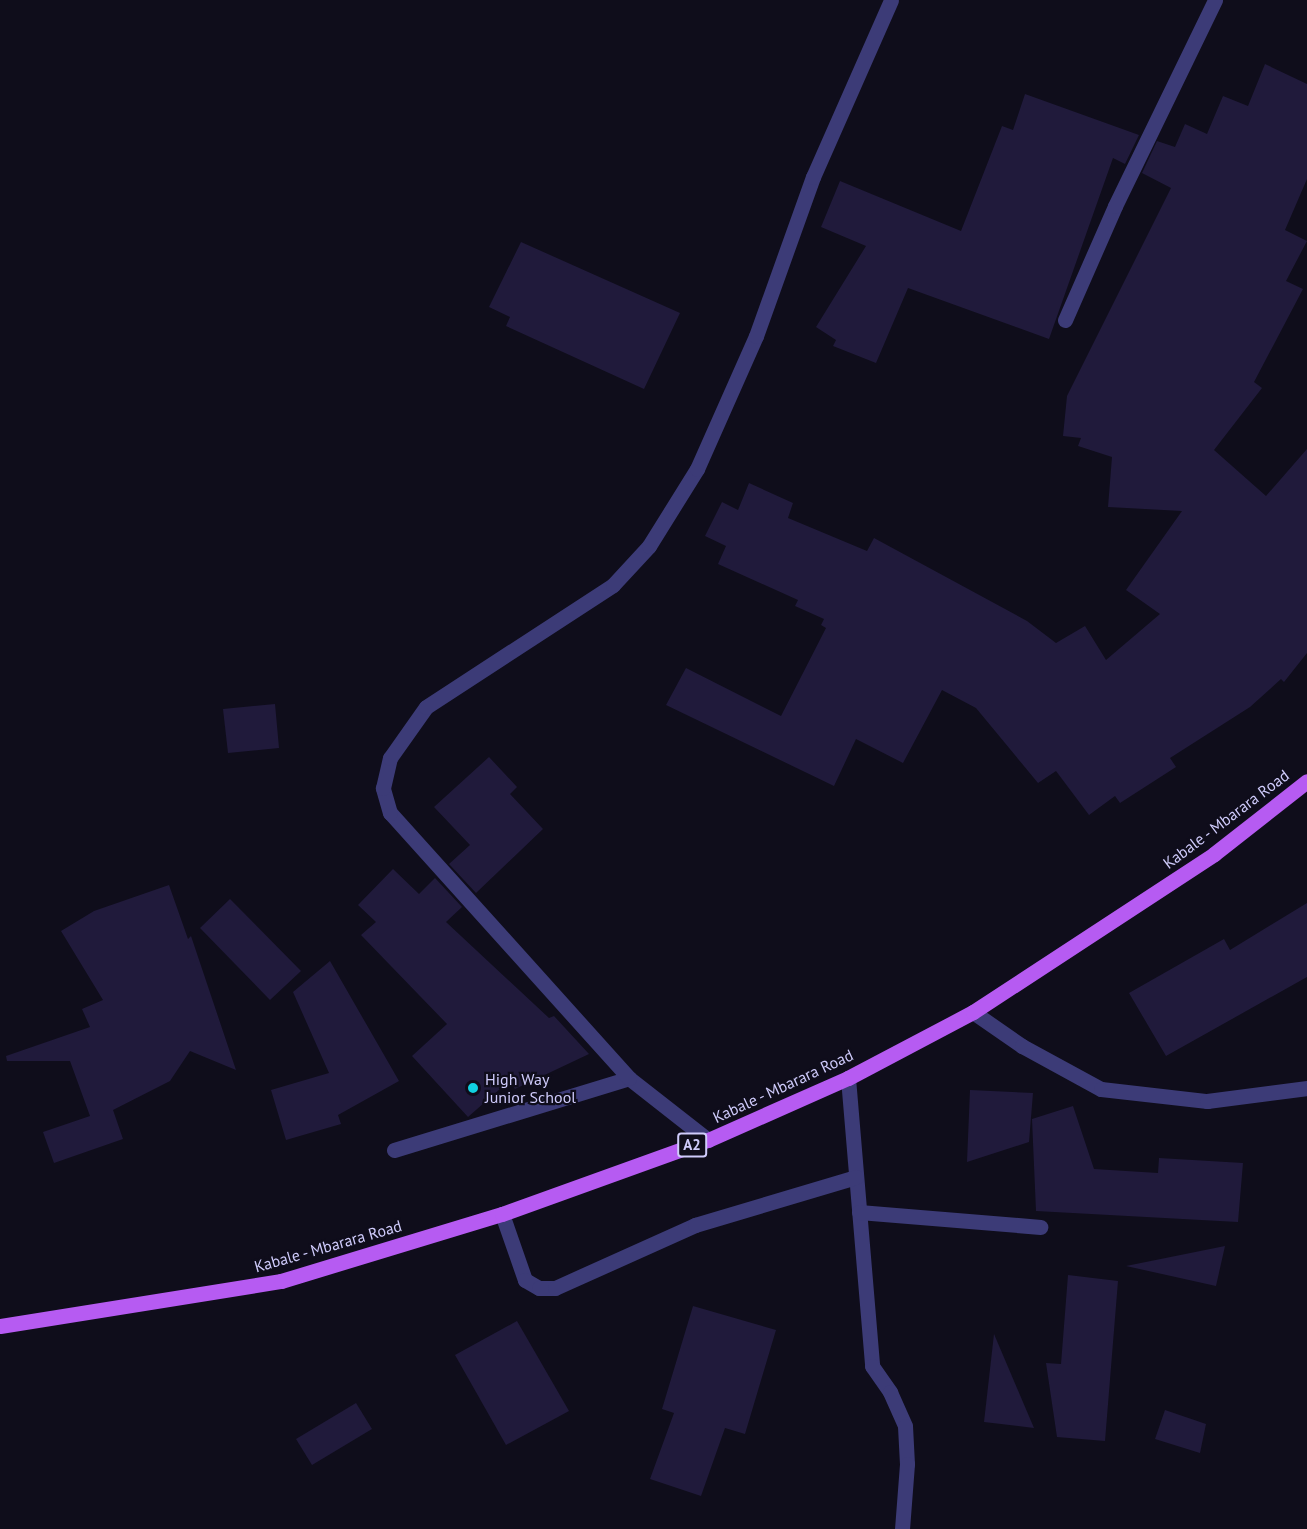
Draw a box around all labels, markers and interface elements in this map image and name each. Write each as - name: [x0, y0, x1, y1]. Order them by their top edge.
- street label: Kabale - Mbarara Road: [1158, 765, 1294, 873]
- street label: Kabale - Mbarara Road: [709, 1045, 857, 1127]
- place label: High Way Junior School: [485, 1069, 576, 1107]
- marker: High Way Junior School: [466, 1081, 480, 1095]
- road number: A2: [677, 1133, 707, 1157]
- street label: Kabale - Mbarara Road: [251, 1215, 405, 1277]

